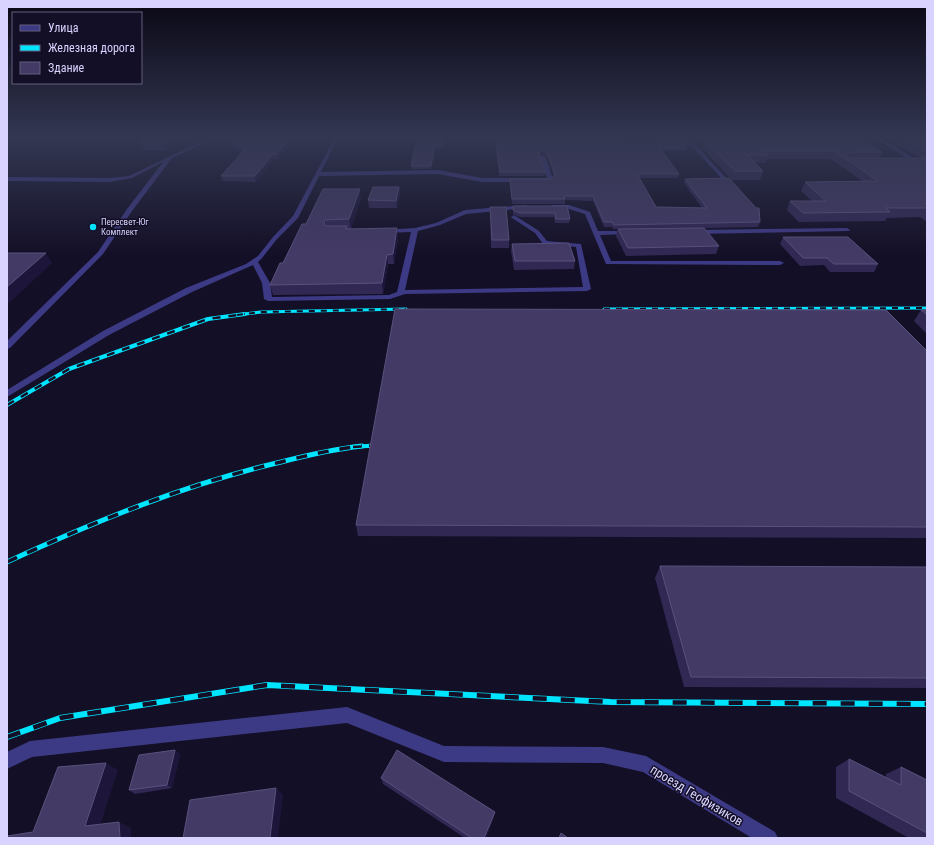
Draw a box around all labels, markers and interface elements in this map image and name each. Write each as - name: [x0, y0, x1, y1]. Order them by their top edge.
- legend: [12, 12, 142, 84]
- text: Улица: [48, 21, 79, 35]
- text: Железная дорога: [48, 41, 135, 55]
- text: Здание: [48, 61, 85, 75]
- place label: Пересвет-Юг Комплект: [101, 217, 149, 237]
- marker: Пересвет-Юг Комплект: [88, 222, 98, 232]
- street label: проезд Геофизиков: [648, 762, 746, 829]

